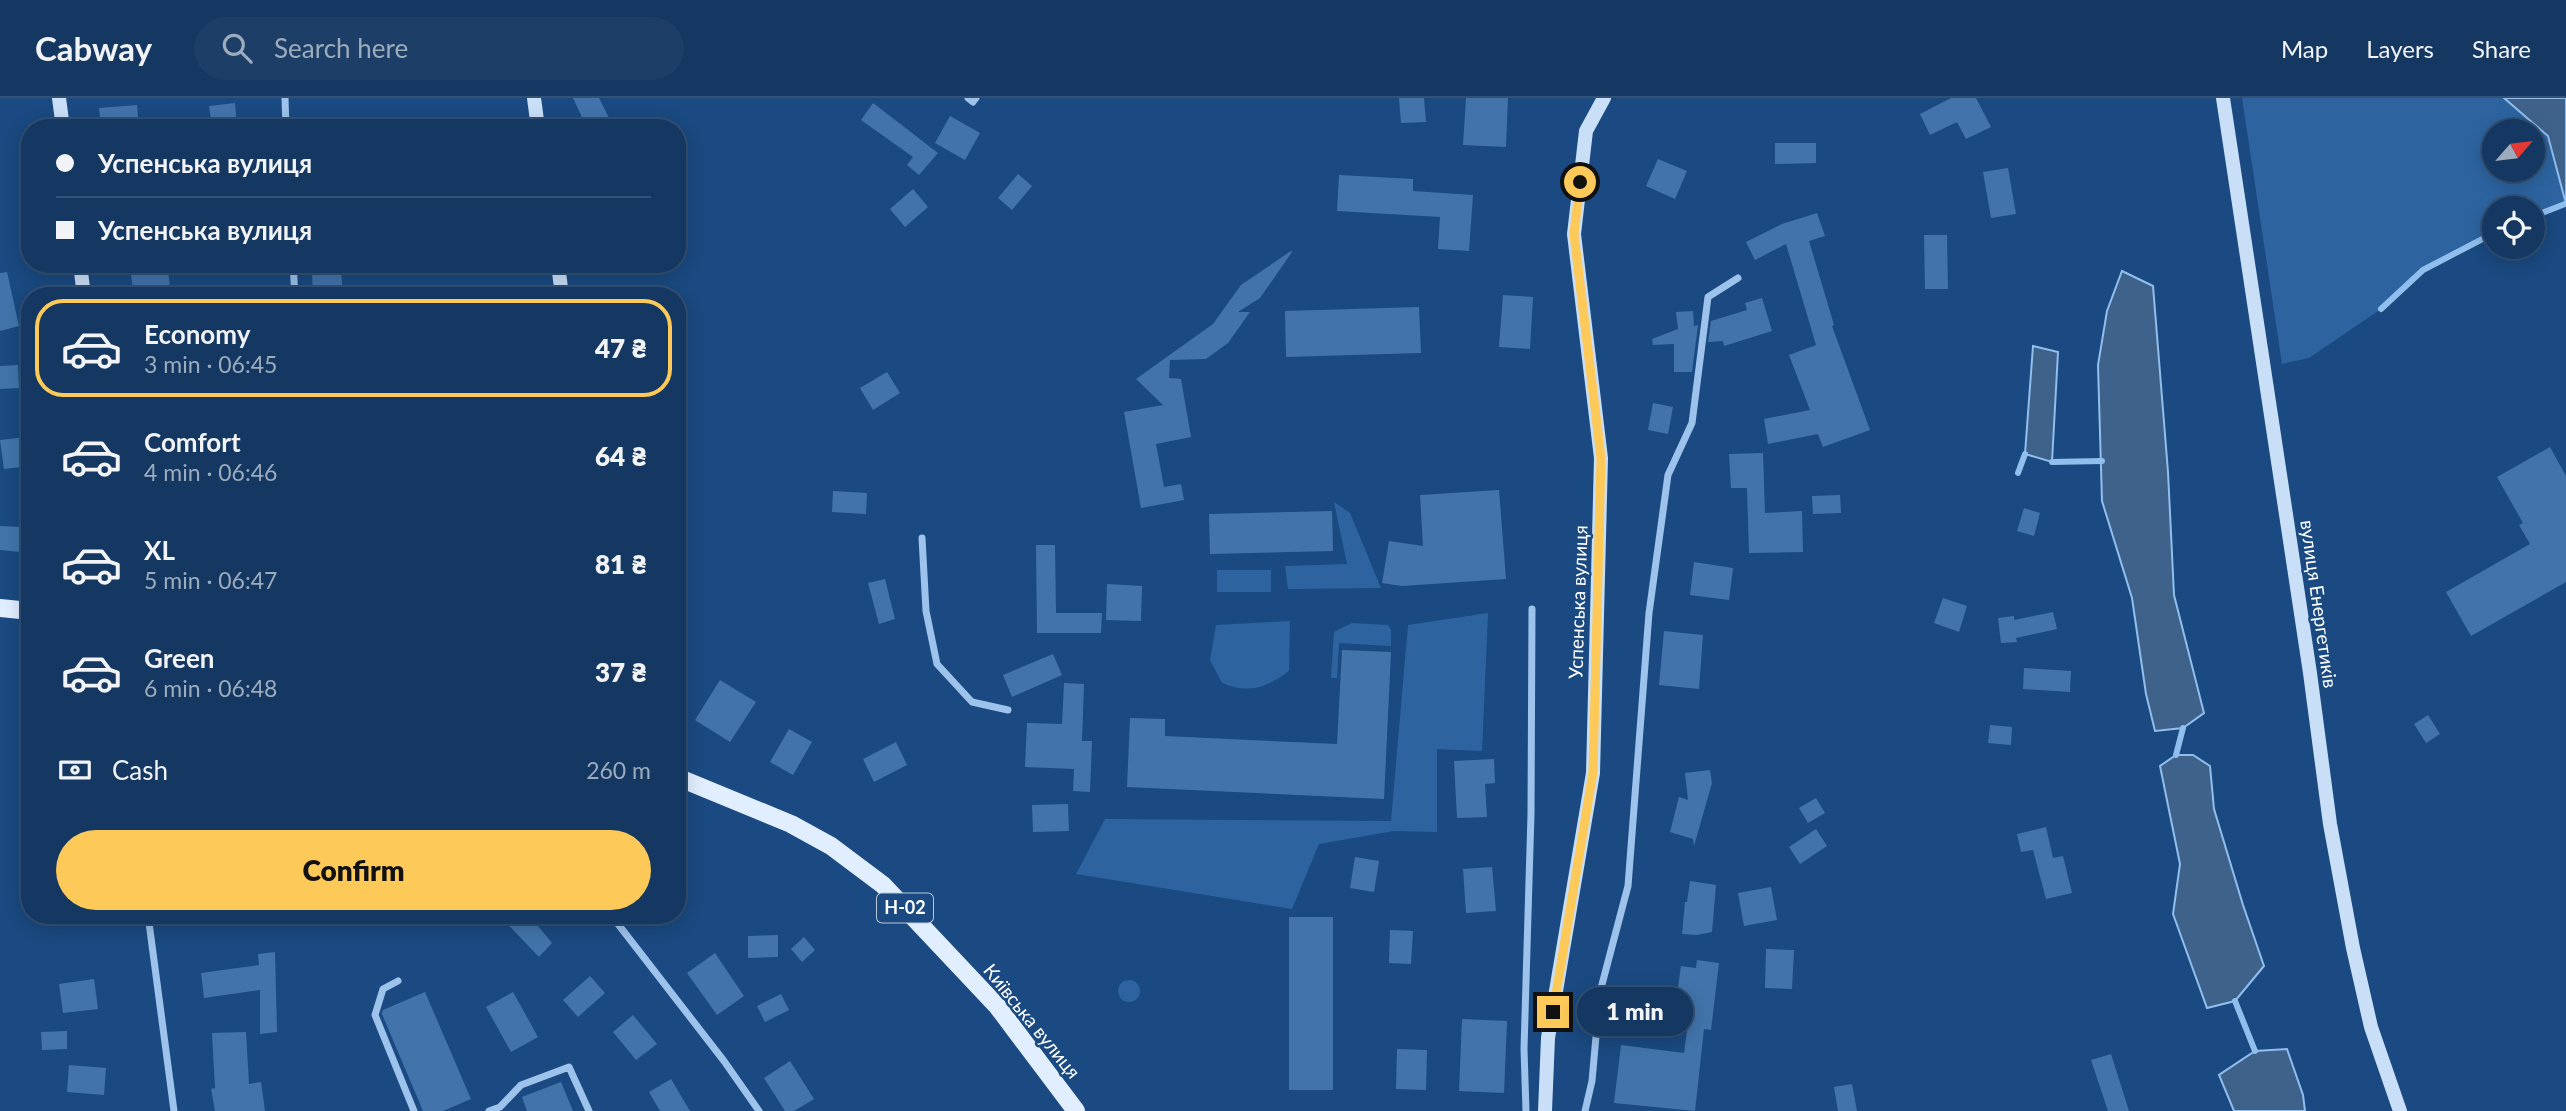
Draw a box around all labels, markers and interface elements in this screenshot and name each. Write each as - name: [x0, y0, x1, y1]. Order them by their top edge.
- search box: [194, 17, 684, 80]
- text: Cabway: [35, 28, 152, 68]
- icon: search: [218, 29, 256, 67]
- text: Search here: [274, 32, 408, 64]
- text: Map: [2281, 34, 2328, 63]
- text: Layers: [2366, 34, 2434, 63]
- text: Share: [2472, 34, 2531, 63]
- north arrow: [2482, 119, 2544, 182]
- map controls: [2482, 119, 2545, 259]
- text: Успенська вулиця: [98, 147, 312, 179]
- route start: [1564, 166, 1596, 198]
- button: locate: [2482, 196, 2545, 259]
- text: Успенська вулиця: [98, 214, 312, 246]
- icon: car: [60, 317, 123, 380]
- text: Economy: [144, 318, 250, 350]
- text: 47 ₴: [595, 332, 647, 364]
- text: 3 min · 06:45: [144, 350, 277, 378]
- icon: car: [60, 425, 123, 488]
- text: Comfort: [144, 426, 241, 458]
- text: 64 ₴: [595, 440, 647, 472]
- text: 4 min · 06:46: [144, 458, 277, 486]
- street label: вулиця Енергетиків: [2296, 518, 2343, 690]
- street label: Успенська вулиця: [1563, 525, 1592, 679]
- icon: car: [60, 533, 123, 596]
- text: XL: [144, 534, 175, 566]
- text: 81 ₴: [595, 548, 647, 580]
- text: 5 min · 06:47: [144, 566, 277, 594]
- icon: car: [60, 641, 123, 704]
- text: Green: [144, 642, 214, 674]
- text: 37 ₴: [595, 656, 647, 688]
- text: 6 min · 06:48: [144, 674, 277, 702]
- icon: cash: [56, 751, 94, 789]
- text: Cash: [112, 754, 168, 786]
- text: 260 m: [586, 756, 651, 784]
- button: Confirm: [56, 830, 651, 910]
- road number: Н-02: [877, 894, 933, 922]
- street label: Київська вулиця: [979, 959, 1086, 1083]
- callout: 1 min: [1578, 988, 1693, 1037]
- route end: [1537, 996, 1569, 1028]
- text: 1 min: [1606, 997, 1664, 1025]

